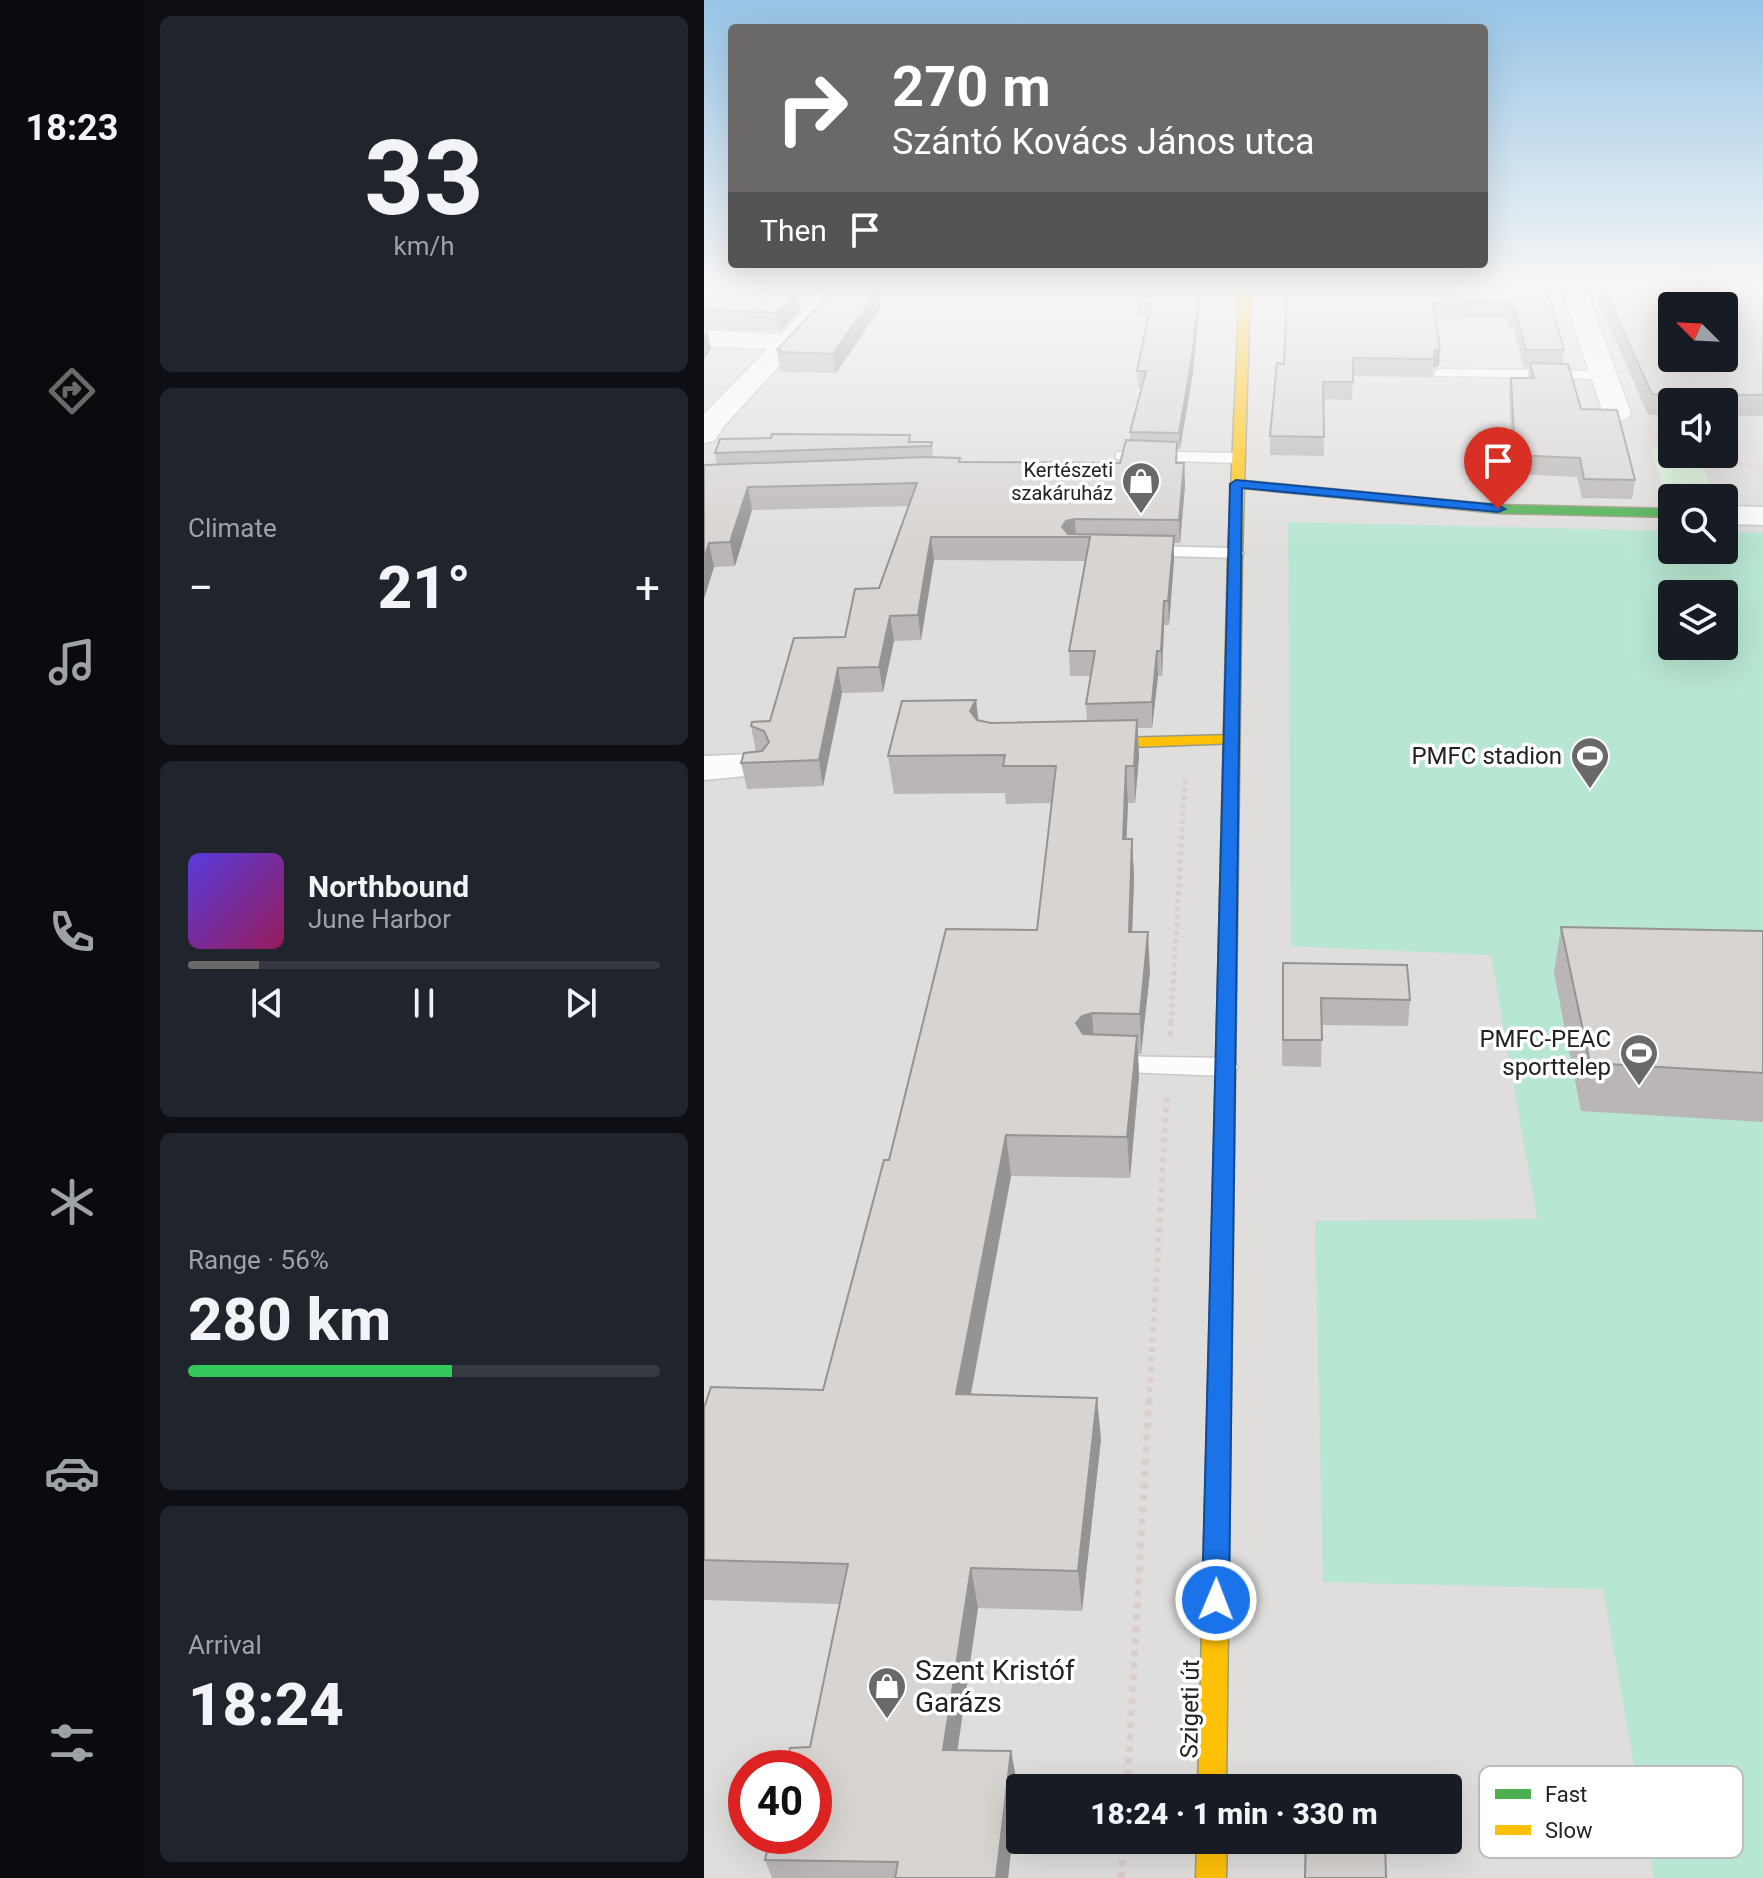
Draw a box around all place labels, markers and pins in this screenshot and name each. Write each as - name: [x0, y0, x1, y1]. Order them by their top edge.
- pin: [1464, 427, 1532, 509]
- place label: Kertészeti szakáruház: [1011, 458, 1113, 505]
- shop icon: Kertészeti szakáruház: [1120, 460, 1162, 515]
- sports icon: PMFC stadion: [1569, 735, 1611, 790]
- place label: PMFC stadion: [1411, 742, 1562, 770]
- place label: PMFC-PEAC sporttelep: [1479, 1025, 1611, 1081]
- sports icon: PMFC-PEAC sporttelep: [1618, 1032, 1660, 1087]
- place label: Szent Kristóf Garázs: [915, 1654, 1075, 1719]
- shop icon: Szent Kristóf Garázs: [866, 1665, 908, 1720]

